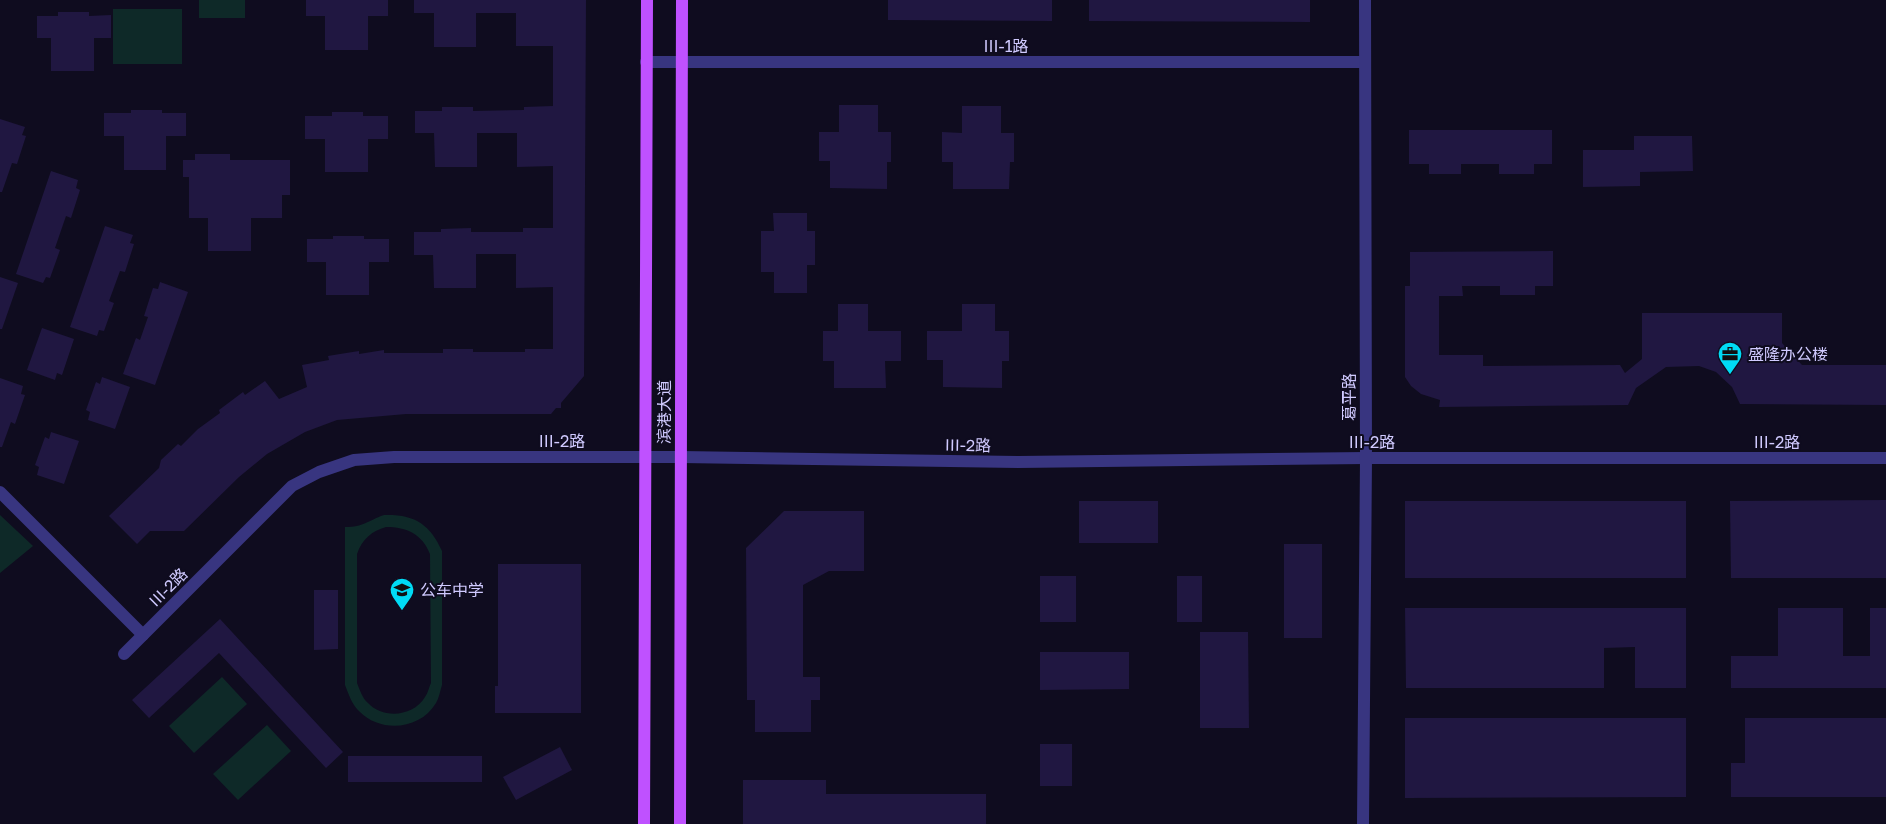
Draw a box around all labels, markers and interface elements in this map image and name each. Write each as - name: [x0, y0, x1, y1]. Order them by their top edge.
- street label: III-1路: [984, 36, 1028, 56]
- office icon: 盛隆办公楼: [1717, 341, 1743, 375]
- place label: 盛隆办公楼: [1748, 344, 1828, 364]
- street label: 葛平路: [1339, 373, 1359, 421]
- street label: 滨港大道: [654, 380, 674, 444]
- street label: III-2路: [539, 431, 585, 451]
- street label: III-2路: [1349, 432, 1395, 452]
- street label: III-2路: [1754, 432, 1800, 452]
- street label: III-2路: [945, 435, 991, 455]
- street label: III-2路: [145, 564, 191, 610]
- school or university icon: 公车中学: [389, 577, 415, 611]
- place label: 公车中学: [420, 580, 484, 600]

